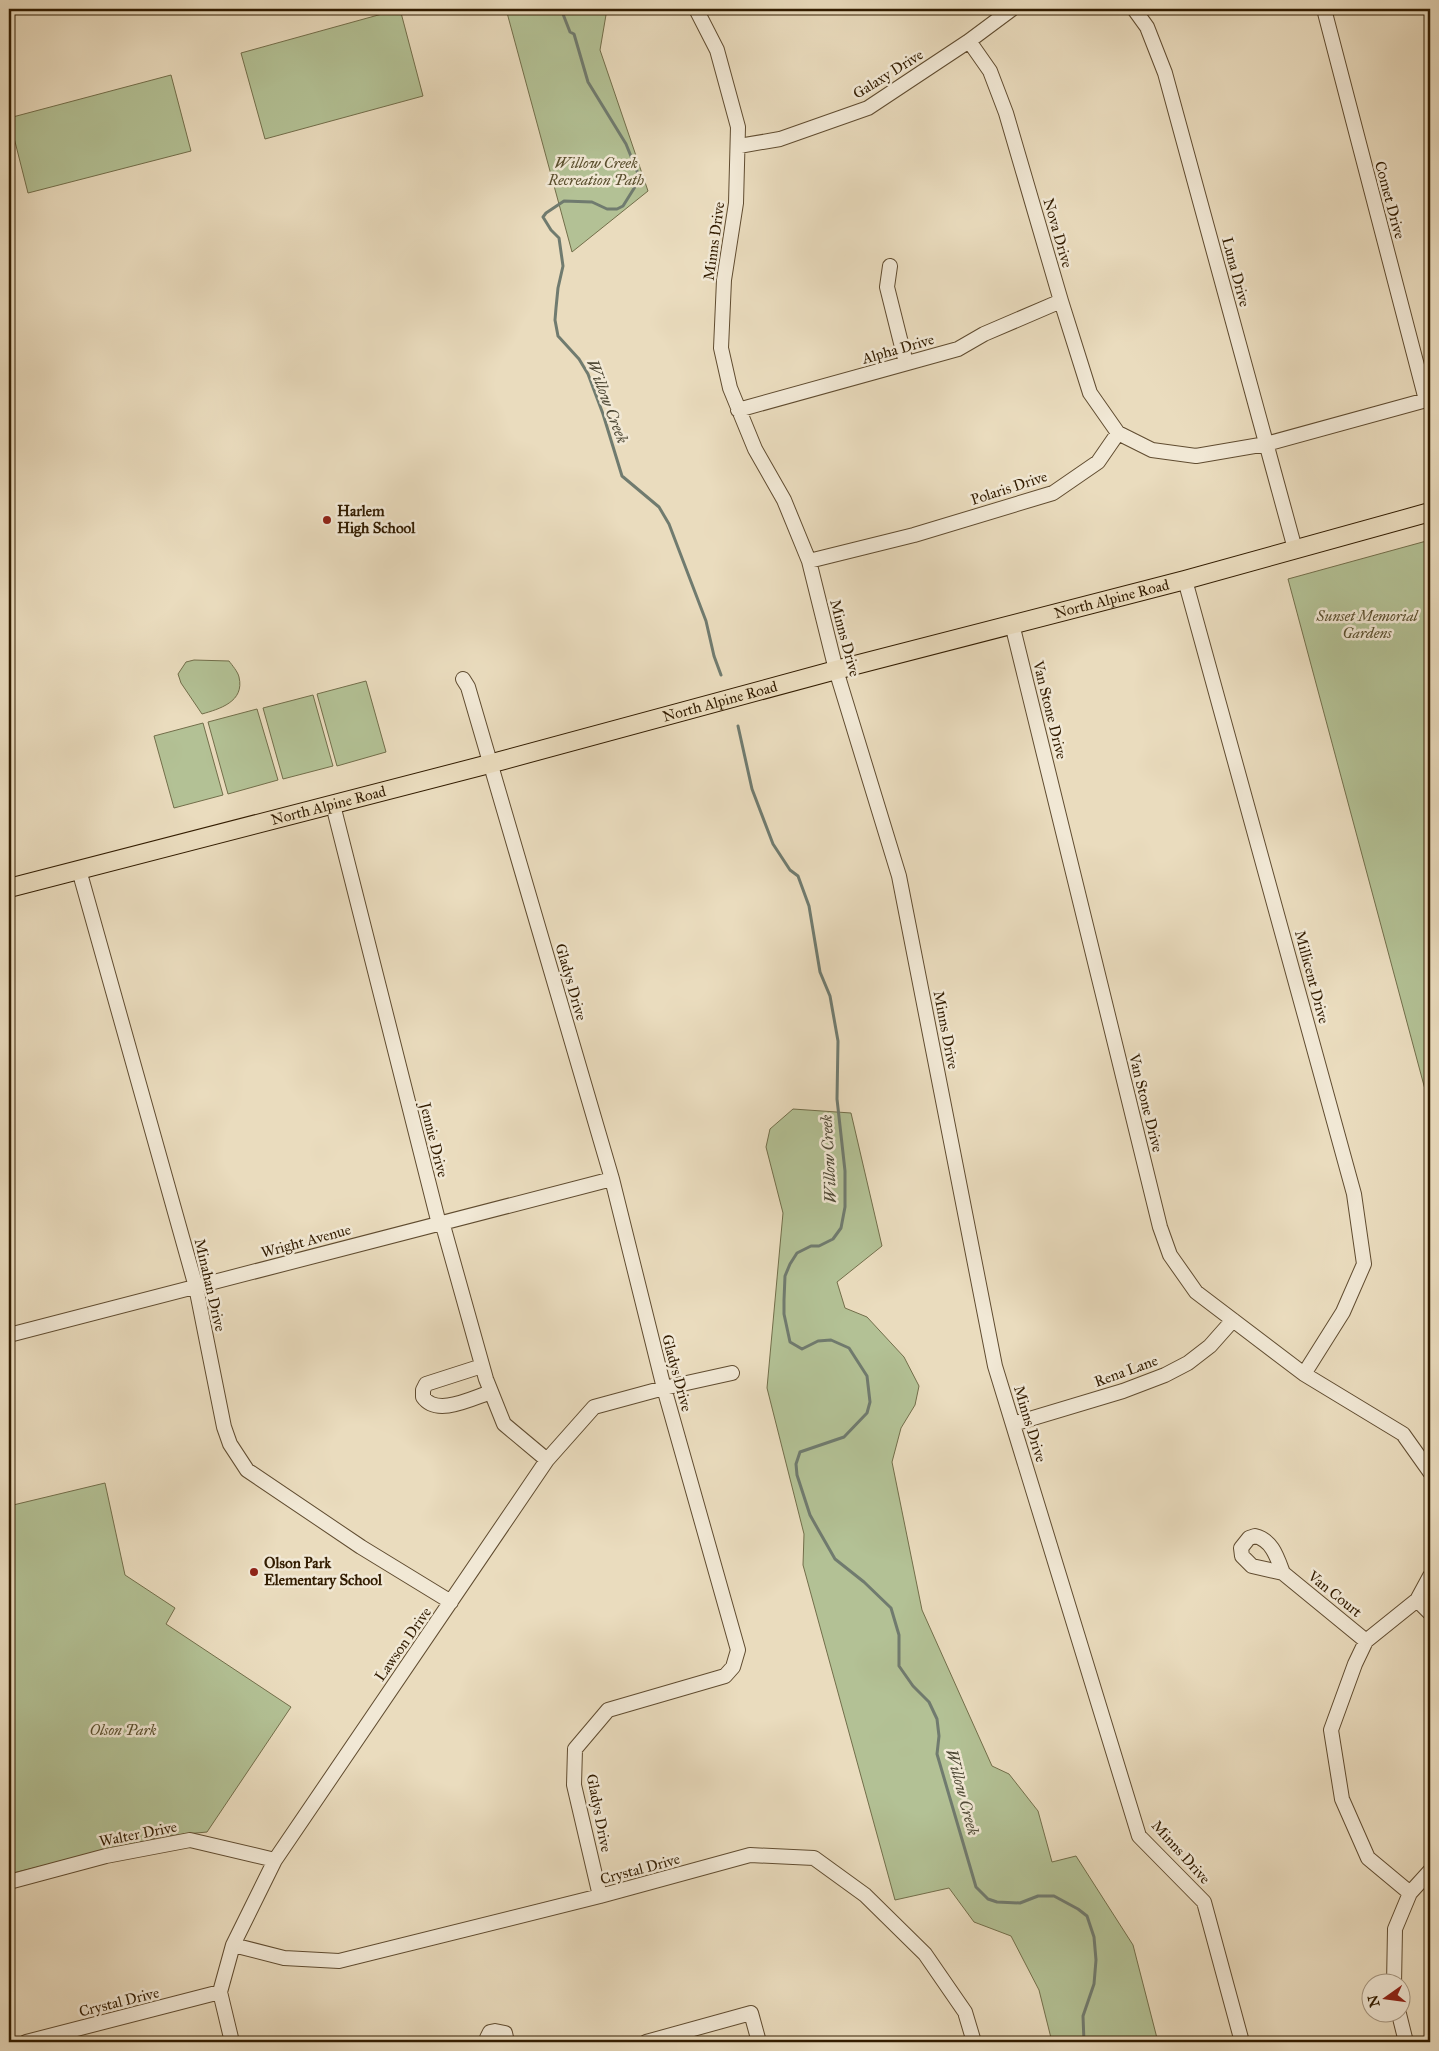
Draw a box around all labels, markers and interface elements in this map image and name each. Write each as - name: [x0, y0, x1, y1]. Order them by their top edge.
- street label: Galaxy Drive: [850, 45, 926, 103]
- park label: Willow Creek Recreation Path: [547, 154, 645, 189]
- street label: Comet Drive: [1371, 159, 1409, 241]
- street label: Nova Drive: [1040, 196, 1076, 270]
- street label: Minns Drive: [700, 201, 728, 281]
- street label: Luna Drive: [1218, 235, 1254, 309]
- street label: Alpha Drive: [859, 330, 936, 368]
- water label: Willow Creek: [583, 356, 632, 446]
- street label: Polaris Drive: [968, 467, 1050, 509]
- place label: Harlem High School: [337, 502, 416, 538]
- marker: Harlem High School: [321, 514, 333, 526]
- street label: North Alpine Road: [1052, 575, 1172, 622]
- street label: Minns Drive: [826, 597, 864, 679]
- park label: Sunset Memorial Gardens: [1315, 607, 1420, 642]
- street label: Van Stone Drive: [1029, 658, 1071, 761]
- street label: North Alpine Road: [661, 677, 780, 726]
- street label: North Alpine Road: [269, 782, 388, 829]
- street label: Millicent Drive: [1291, 928, 1333, 1026]
- street label: Gladys Drive: [551, 941, 591, 1023]
- street label: Minns Drive: [930, 989, 962, 1071]
- street label: Van Stone Drive: [1125, 1051, 1167, 1154]
- street label: Jennie Drive: [415, 1099, 452, 1180]
- water label: Willow Creek: [817, 1114, 840, 1204]
- street label: Wright Avenue: [259, 1220, 353, 1262]
- street label: Minahan Drive: [191, 1237, 229, 1333]
- street label: Gladys Drive: [658, 1332, 696, 1414]
- street label: Rena Lane: [1092, 1351, 1160, 1391]
- street label: Minns Drive: [1010, 1383, 1050, 1465]
- place label: Olson Park Elementary School: [264, 1554, 383, 1590]
- marker: Olson Park Elementary School: [248, 1566, 260, 1578]
- street label: Van Court: [1304, 1566, 1366, 1621]
- street label: Lawson Drive: [371, 1603, 435, 1685]
- park label: Olson Park: [90, 1721, 157, 1739]
- water label: Willow Creek: [942, 1747, 983, 1837]
- street label: Gladys Drive: [583, 1772, 615, 1854]
- street label: Minns Drive: [1148, 1817, 1214, 1887]
- street label: Walter Drive: [98, 1818, 178, 1850]
- street label: Crystal Drive: [598, 1850, 682, 1888]
- north arrow: [1362, 1974, 1412, 2024]
- street label: Crystal Drive: [77, 1983, 161, 2021]
- text: N: [1364, 1993, 1384, 2009]

